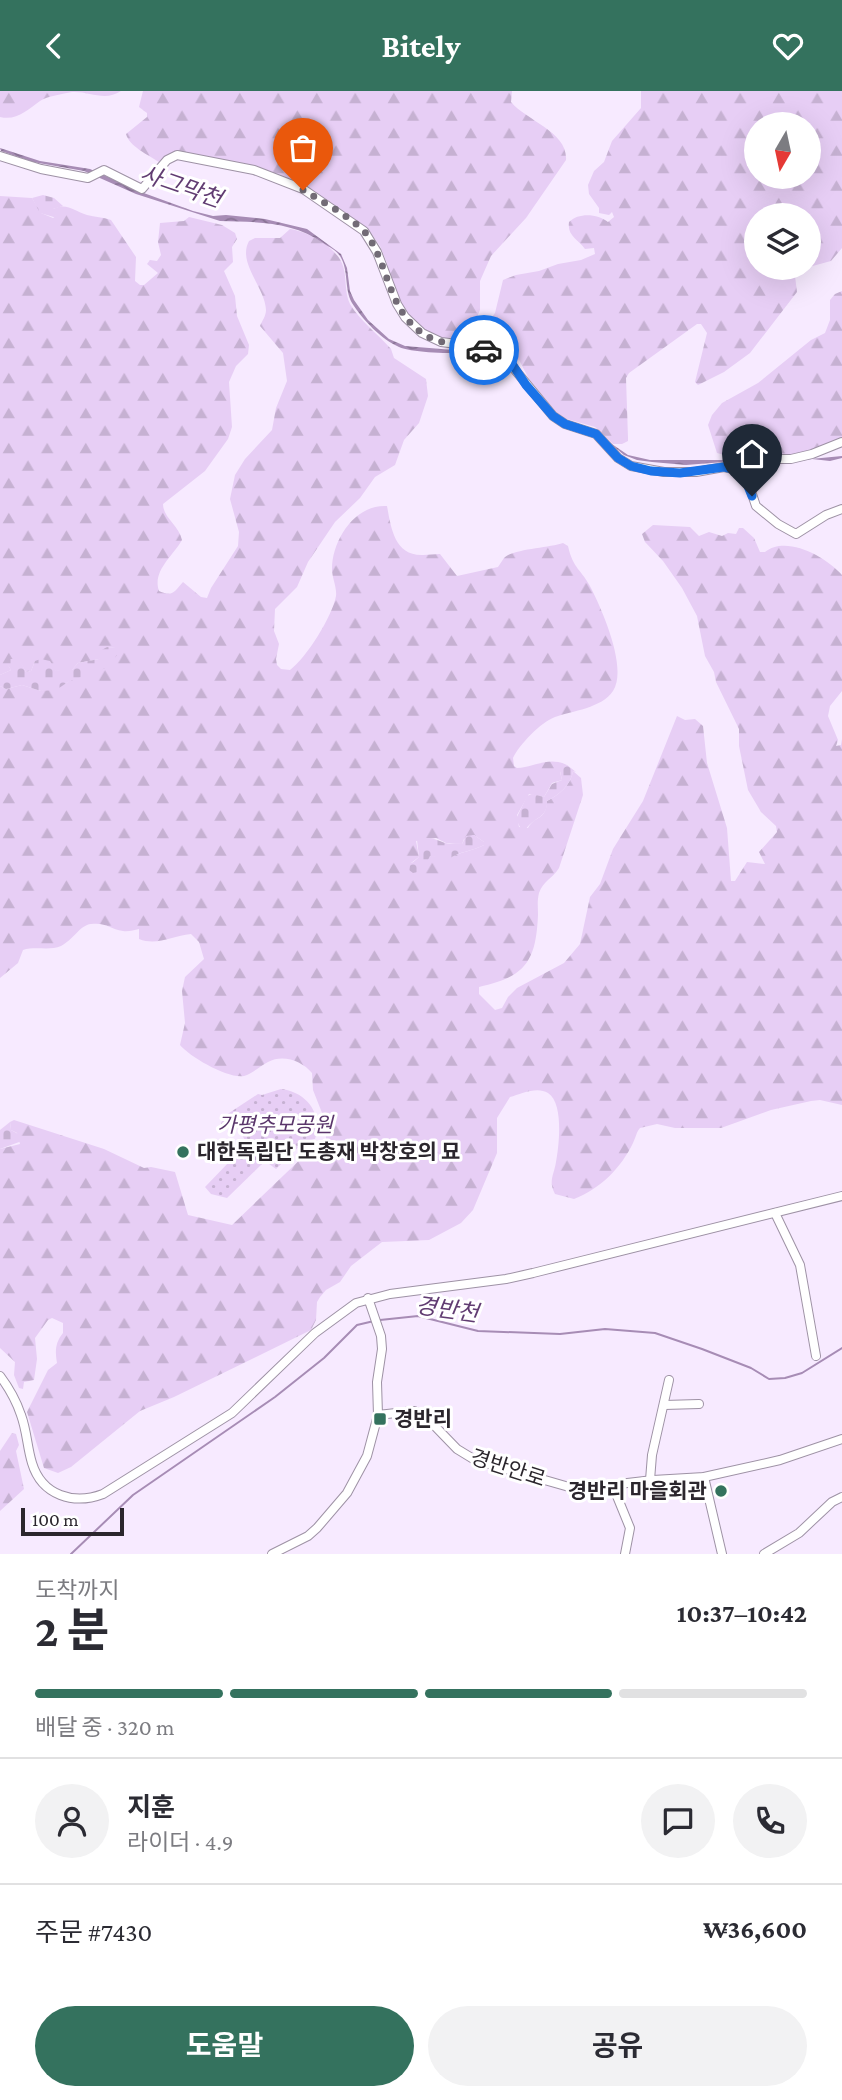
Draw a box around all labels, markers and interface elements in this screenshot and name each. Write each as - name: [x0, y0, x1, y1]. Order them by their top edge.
- icon: back: [35, 27, 73, 65]
- icon: heart: [769, 27, 807, 65]
- text: Bitely: [381, 28, 461, 64]
- north arrow: [744, 112, 821, 189]
- map controls: [744, 112, 821, 280]
- pin: [273, 118, 333, 190]
- icon: bag: [284, 129, 322, 167]
- water label: 사그막천: [137, 160, 228, 213]
- button: layers: [744, 203, 821, 280]
- courier: [449, 315, 519, 385]
- icon: car: [465, 331, 503, 369]
- pin: [722, 424, 782, 496]
- icon: home: [733, 435, 771, 473]
- park label: 가평추모공원: [217, 1113, 335, 1137]
- place label: 대한독립단 도총재 박창호의 묘: [197, 1140, 460, 1164]
- marker: 대한독립단 도총재 박창호의 묘: [175, 1144, 191, 1160]
- water label: 경반천: [414, 1292, 483, 1327]
- place label: 경반리: [394, 1407, 452, 1431]
- marker: 경반리: [372, 1411, 388, 1427]
- street label: 경반안로: [468, 1445, 548, 1491]
- place label: 경반리 마을회관: [568, 1479, 707, 1503]
- marker: 경반리 마을회관: [713, 1483, 729, 1499]
- scale bar: [21, 1505, 124, 1537]
- text: 100 m: [32, 1509, 79, 1530]
- text: 도착까지: [35, 1577, 120, 1603]
- text: 10:37–10:42: [677, 1599, 807, 1628]
- text: 2 분: [35, 1605, 110, 1656]
- text: 배달 중 · 320 m: [35, 1714, 175, 1740]
- button: person: [35, 1784, 109, 1858]
- button: chat: [641, 1784, 715, 1858]
- button: phone: [733, 1784, 807, 1858]
- text: 지훈: [127, 1793, 175, 1822]
- text: 라이더 · 4.9: [127, 1829, 233, 1855]
- text: ₩36,600: [703, 1915, 807, 1944]
- text: 주문 #7430: [35, 1918, 152, 1947]
- button: 도움말: [35, 2006, 414, 2086]
- button: 공유: [428, 2006, 807, 2086]

